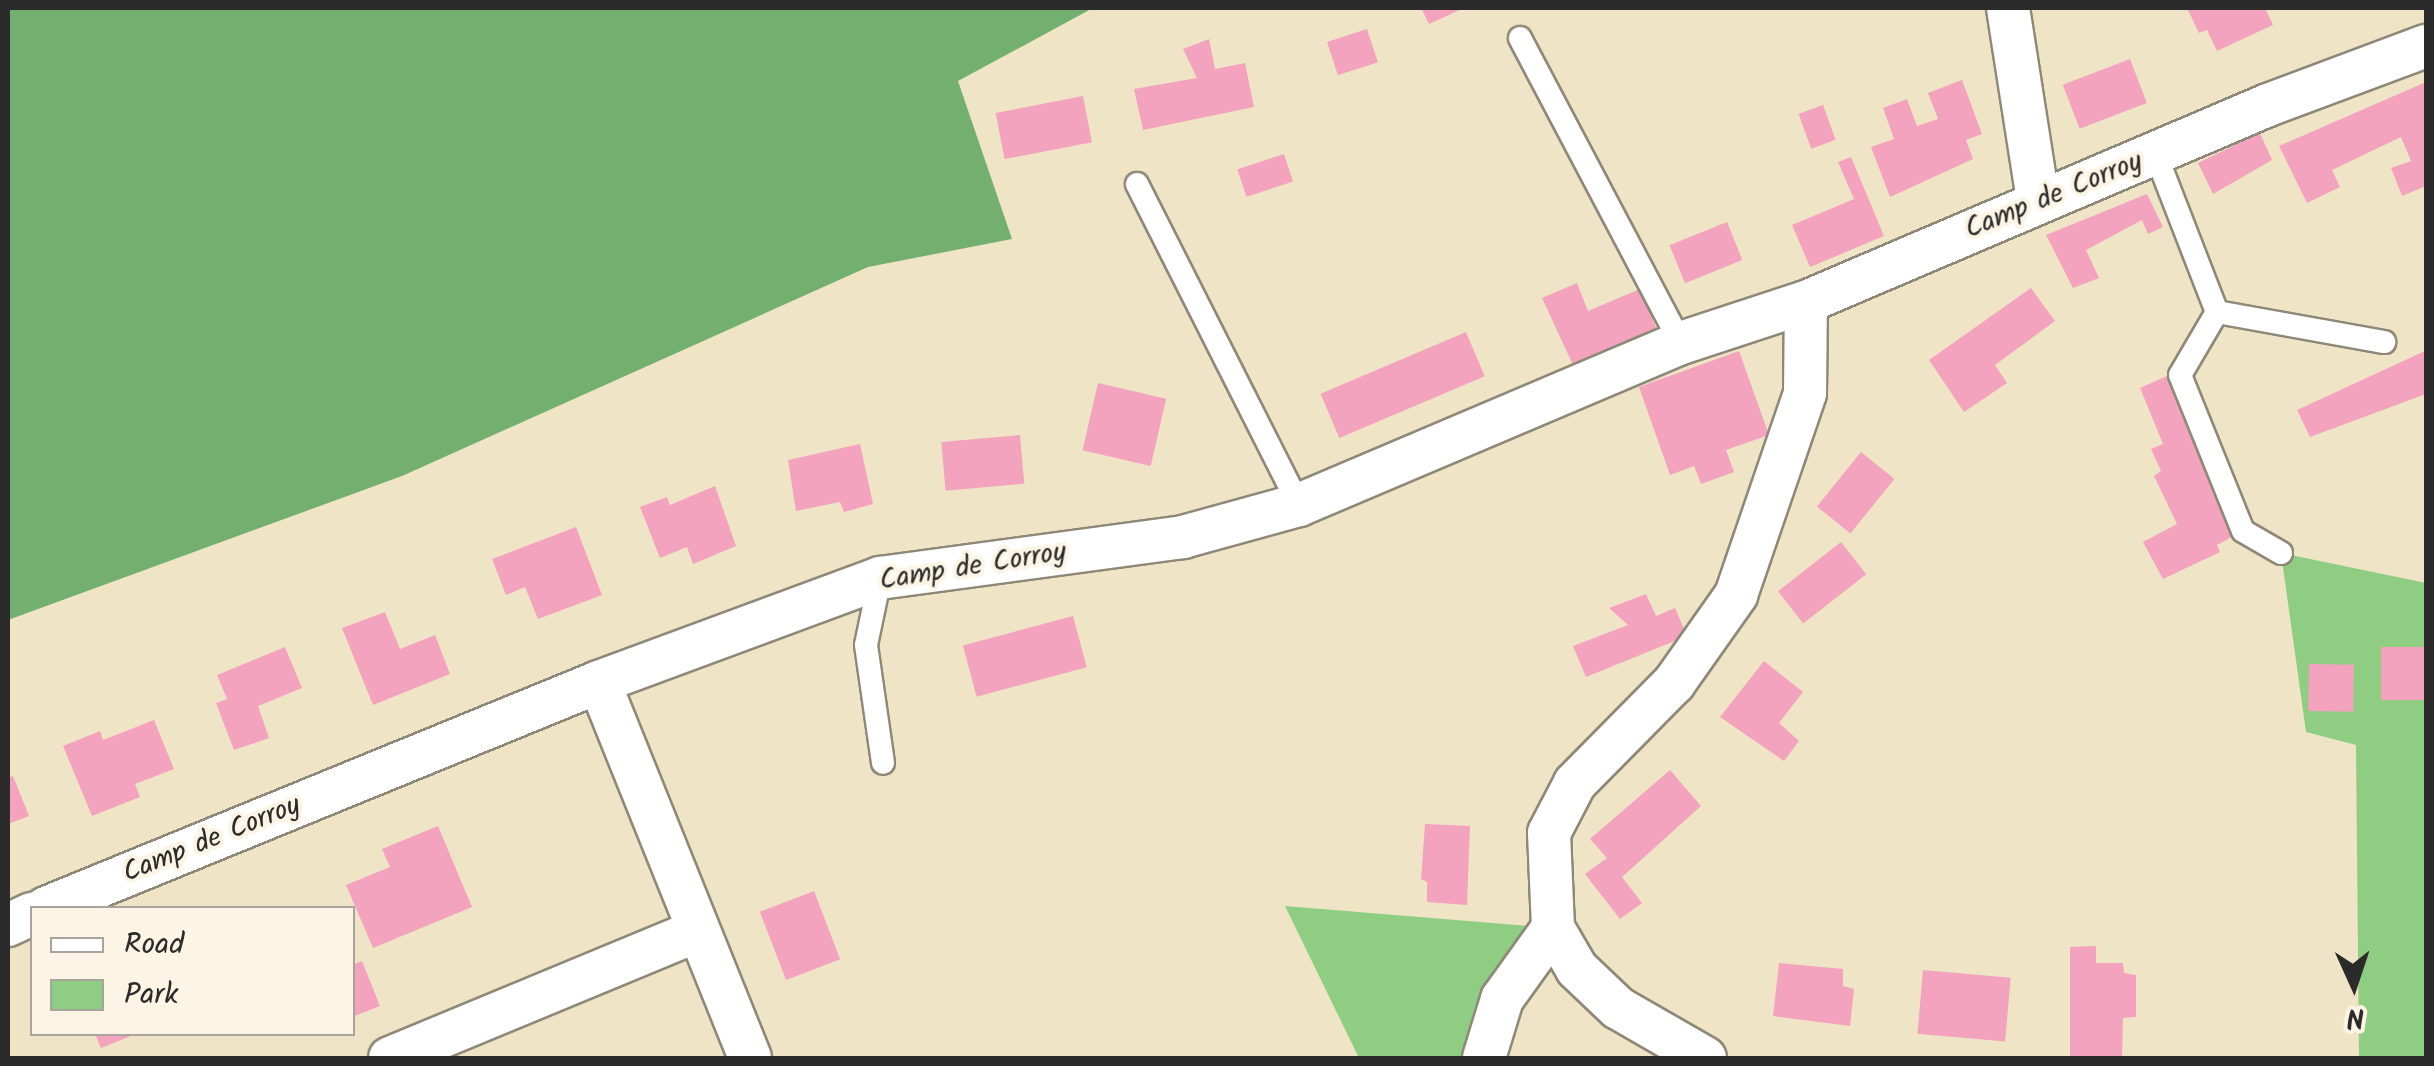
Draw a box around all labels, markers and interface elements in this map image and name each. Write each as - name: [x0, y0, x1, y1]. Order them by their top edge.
- street label: Camp de Corroy: [1960, 145, 2148, 247]
- street label: Camp de Corroy: [877, 536, 1069, 598]
- street label: Camp de Corroy: [118, 789, 306, 891]
- legend: [30, 906, 355, 1036]
- text: Road: [124, 921, 184, 969]
- north arrow: [2304, 936, 2404, 1036]
- text: Park: [124, 971, 178, 1019]
- text: N: [2346, 994, 2366, 1039]

